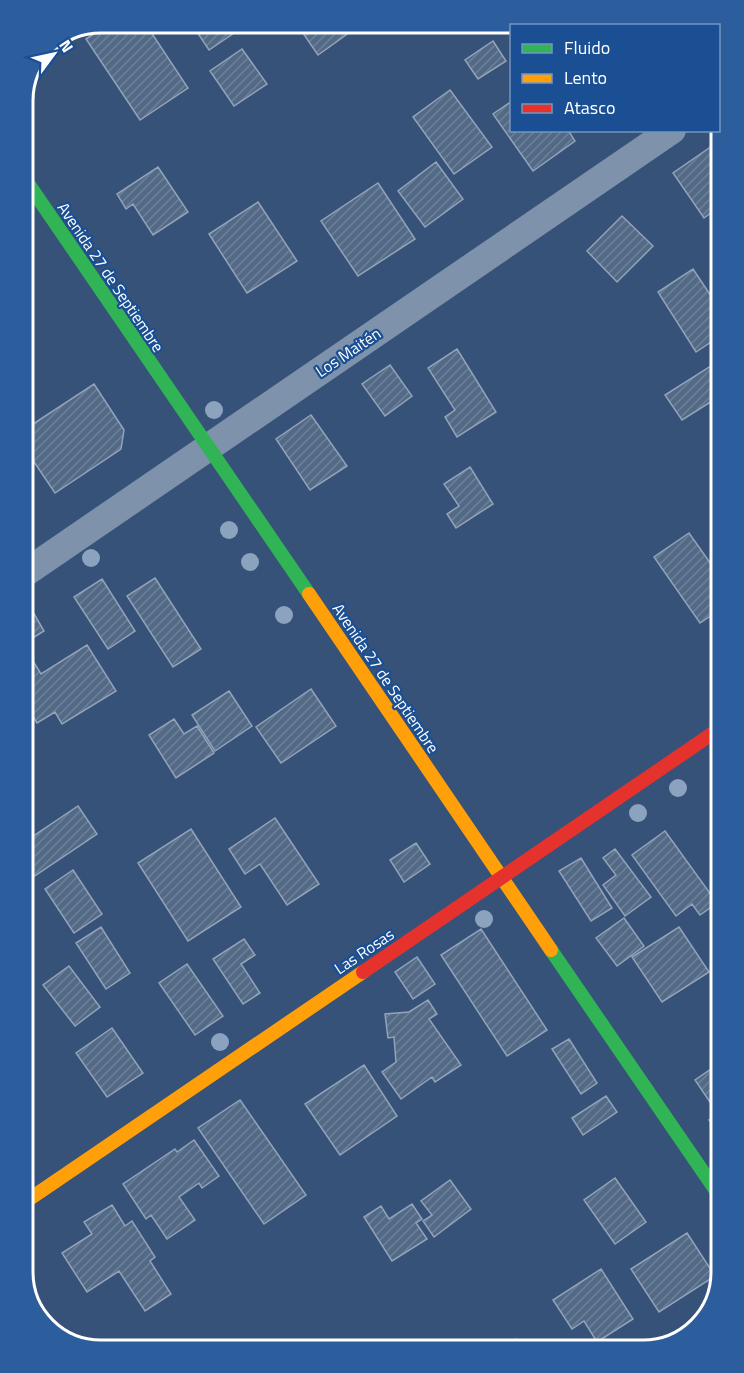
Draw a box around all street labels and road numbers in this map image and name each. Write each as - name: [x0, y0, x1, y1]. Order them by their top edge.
- street label: Avenida 27 de Septiembre: [52, 197, 170, 357]
- street label: Los Maitén: [311, 321, 385, 383]
- street label: Avenida 27 de Septiembre: [327, 598, 445, 758]
- street label: Las Rosas: [329, 922, 399, 980]

